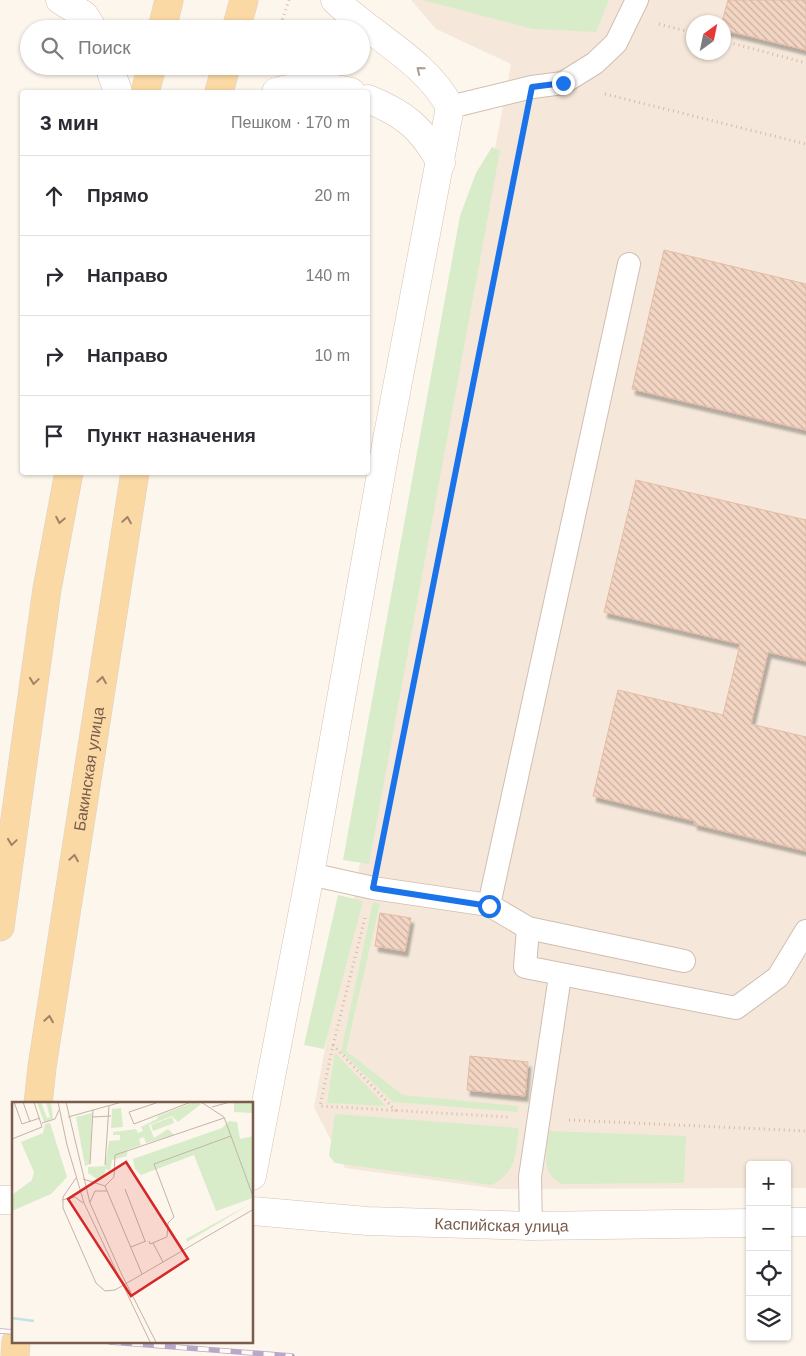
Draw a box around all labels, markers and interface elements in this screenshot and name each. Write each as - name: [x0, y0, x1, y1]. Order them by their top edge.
- north arrow: [686, 15, 731, 60]
- search box: [20, 20, 370, 75]
- icon: search: [38, 34, 66, 62]
- text: Поиск: [78, 37, 131, 58]
- one-way arrow: [417, 67, 426, 75]
- route end: [552, 72, 575, 95]
- text: 3 мин: [40, 111, 99, 134]
- text: Пешком · 170 m: [231, 114, 350, 131]
- icon: ahead: [40, 182, 68, 210]
- text: Прямо: [87, 185, 149, 206]
- text: 20 m: [314, 187, 350, 204]
- icon: right: [40, 262, 68, 290]
- text: Направо: [87, 265, 168, 286]
- text: 140 m: [306, 267, 350, 284]
- icon: right: [40, 342, 68, 370]
- text: Направо: [87, 345, 168, 366]
- text: 10 m: [314, 347, 350, 364]
- icon: arrive: [40, 422, 68, 450]
- text: Пункт назначения: [87, 425, 256, 446]
- one-way arrow: [122, 515, 132, 524]
- one-way arrow: [56, 516, 66, 525]
- one-way arrow: [30, 676, 40, 685]
- one-way arrow: [97, 676, 107, 685]
- street label: Бакинская улица: [71, 705, 107, 832]
- one-way arrow: [7, 838, 18, 846]
- one-way arrow: [69, 854, 79, 862]
- route start: [478, 895, 501, 918]
- one-way arrow: [44, 1014, 54, 1023]
- inset map: [12, 1102, 254, 1344]
- map controls: [746, 1161, 791, 1341]
- button: +: [746, 1161, 791, 1206]
- button: −: [746, 1206, 791, 1251]
- street label: Каспийская улица: [434, 1215, 569, 1235]
- button: locate: [746, 1251, 791, 1296]
- button: layers: [746, 1296, 791, 1341]

